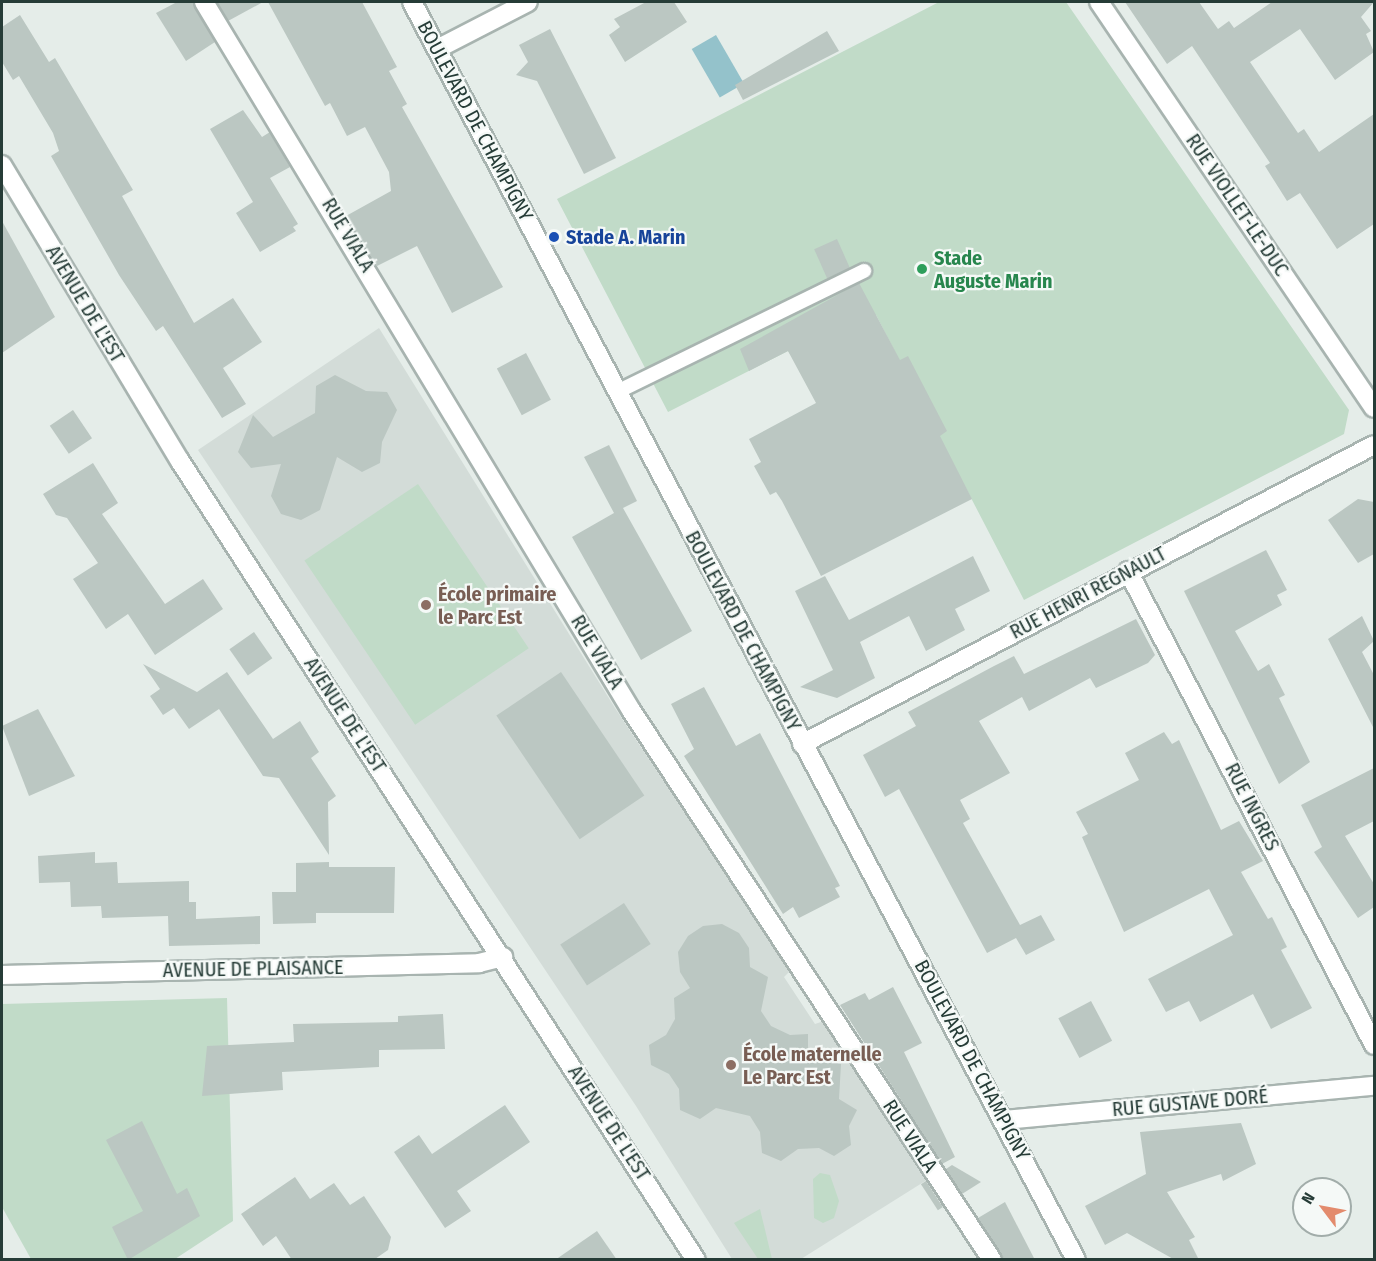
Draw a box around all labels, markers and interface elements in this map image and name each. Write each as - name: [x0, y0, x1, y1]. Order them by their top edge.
- street label: BOULEVARD DE CHAMPIGNY: [412, 17, 538, 225]
- street label: RUE VIOLLET-LE-DUC: [1181, 129, 1293, 281]
- street label: RUE VIALA: [317, 194, 379, 276]
- place label: Stade A. Marin: [566, 225, 685, 249]
- marker: Stade A. Marin: [547, 230, 561, 244]
- street label: AVENUE DE L'EST: [41, 241, 129, 367]
- place label: Stade Auguste Marin: [934, 246, 1052, 293]
- marker: Stade Auguste Marin: [915, 262, 929, 276]
- street label: BOULEVARD DE CHAMPIGNY: [680, 527, 806, 735]
- street label: RUE HENRI REGNAULT: [1006, 542, 1170, 644]
- place label: École primaire le Parc Est: [438, 582, 556, 629]
- marker: École primaire le Parc Est: [419, 598, 433, 612]
- street label: RUE VIALA: [566, 611, 628, 693]
- street label: AVENUE DE L'EST: [299, 653, 391, 777]
- street label: RUE INGRES: [1220, 759, 1284, 855]
- street label: AVENUE DE PLAISANCE: [163, 955, 343, 983]
- street label: BOULEVARD DE CHAMPIGNY: [909, 956, 1035, 1164]
- place label: École maternelle Le Parc Est: [743, 1042, 882, 1089]
- marker: École maternelle Le Parc Est: [724, 1058, 738, 1072]
- street label: AVENUE DE L'EST: [563, 1061, 655, 1185]
- street label: RUE GUSTAVE DORÉ: [1111, 1084, 1269, 1122]
- street label: RUE VIALA: [878, 1095, 942, 1177]
- north arrow: [1292, 1177, 1352, 1237]
- text: N: [1297, 1189, 1319, 1207]

